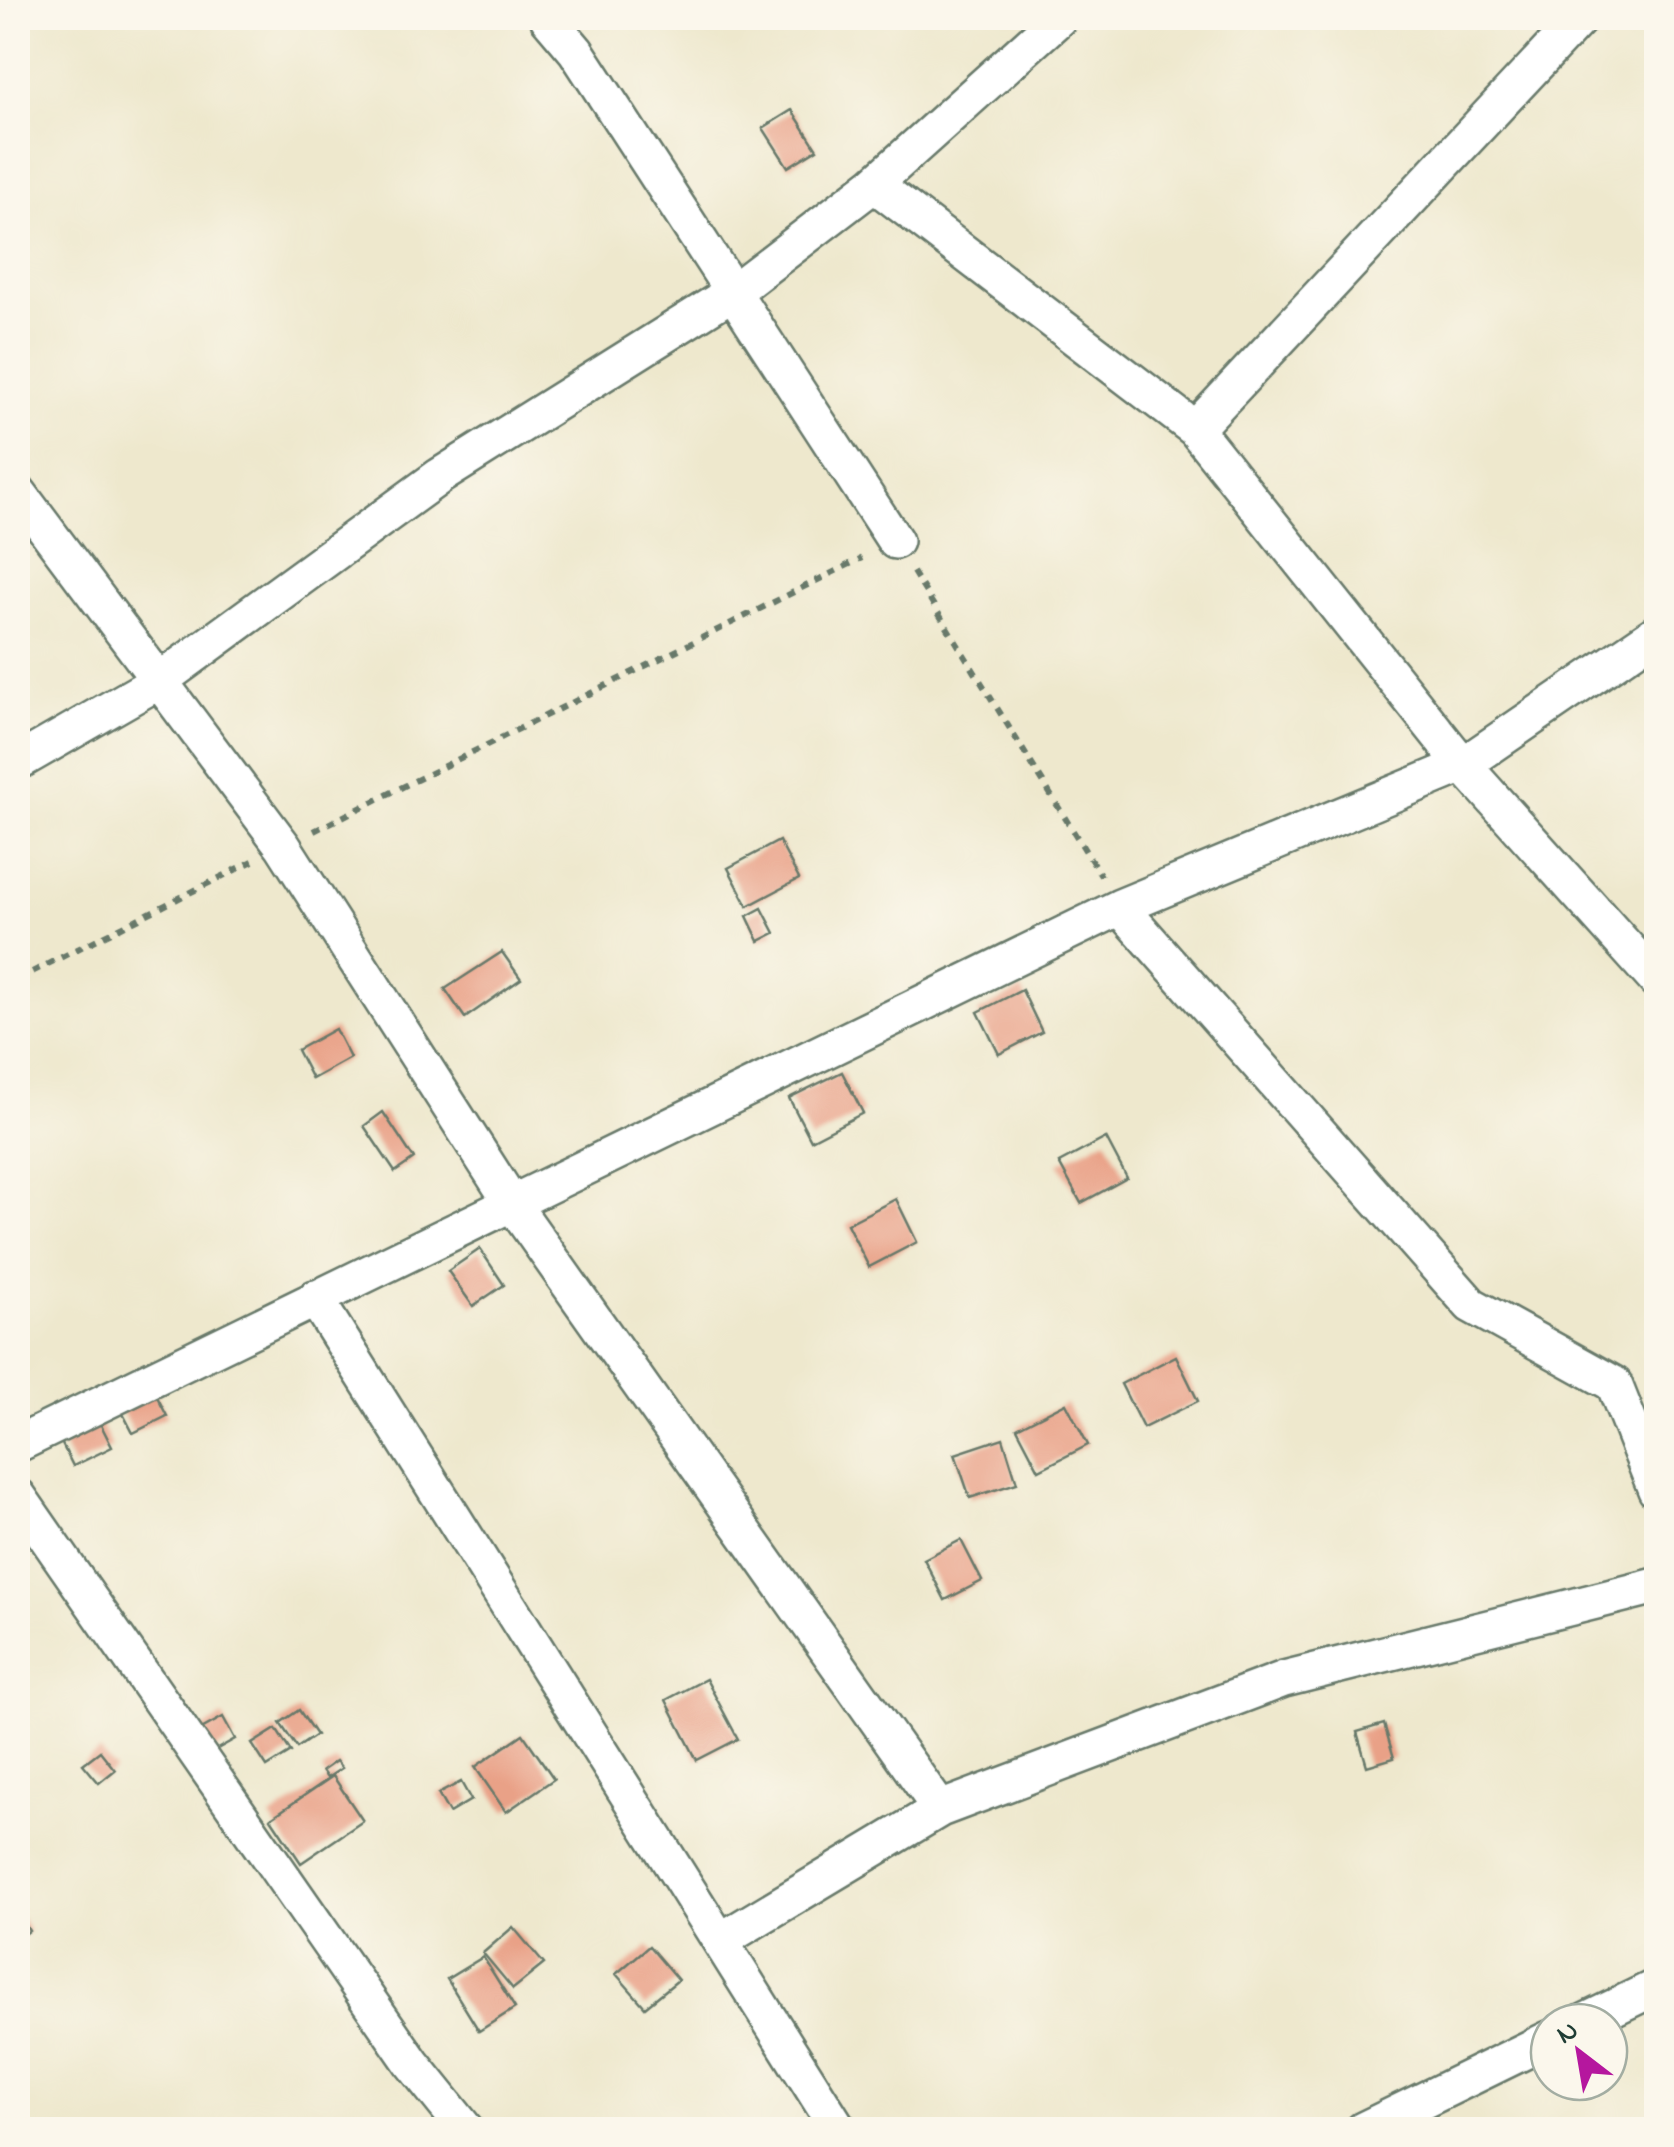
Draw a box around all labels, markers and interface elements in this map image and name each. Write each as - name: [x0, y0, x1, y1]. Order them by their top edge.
- north arrow: [1529, 2002, 1629, 2102]
- text: N: [1549, 2011, 1587, 2056]

